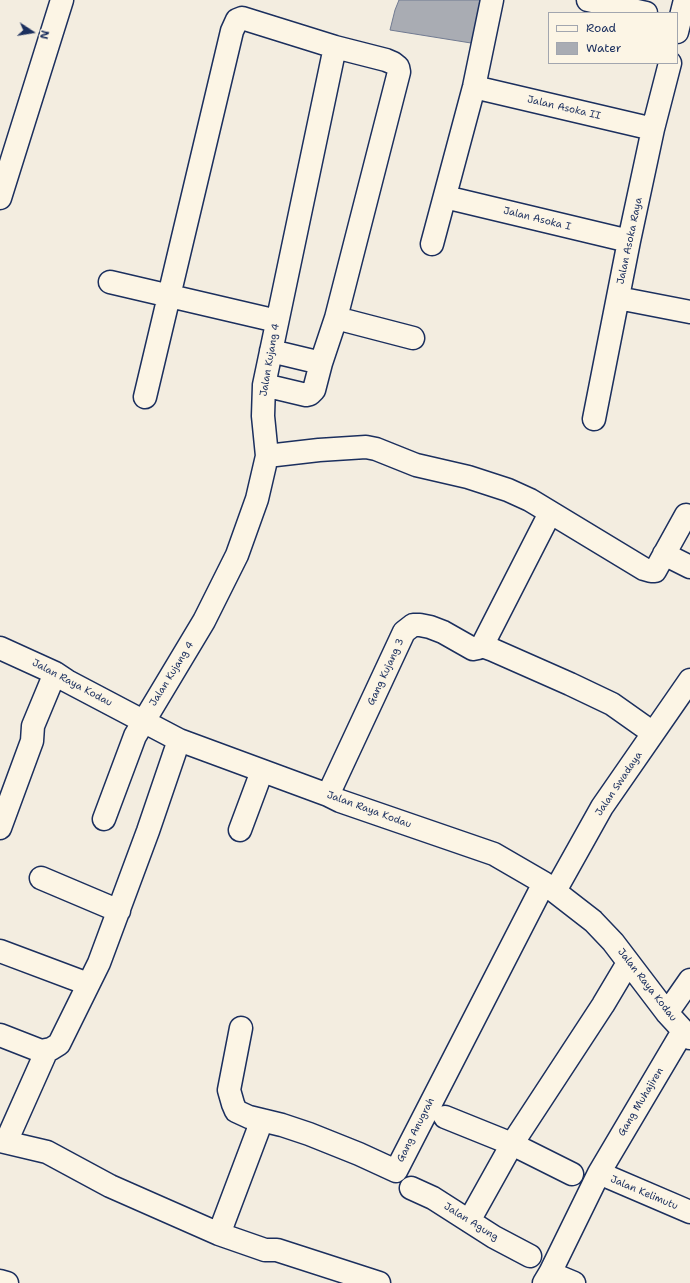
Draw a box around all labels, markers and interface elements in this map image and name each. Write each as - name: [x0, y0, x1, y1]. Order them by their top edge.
- north arrow: [12, 12, 52, 52]
- legend: [548, 12, 678, 64]
- text: Road: [586, 20, 616, 36]
- text: N: [36, 29, 52, 40]
- text: Water: [586, 40, 621, 56]
- street label: Jalan Asoka II: [526, 94, 602, 122]
- street label: Jalan Asoka Raya: [615, 196, 645, 286]
- street label: Jalan Asoka I: [502, 205, 572, 233]
- street label: Jalan Kujang 4: [258, 323, 282, 397]
- street label: Gang Kujang 3: [365, 637, 407, 707]
- street label: Jalan Kujang 4: [147, 639, 197, 709]
- street label: Jalan Raya Kodau: [30, 657, 114, 709]
- street label: Jalan Swadaya: [593, 750, 645, 818]
- street label: Jalan Raya Kodau: [325, 789, 413, 831]
- street label: Jalan Raya Kodau: [615, 946, 679, 1024]
- street label: Gang Muhajiren: [616, 1066, 666, 1138]
- street label: Gang Anugrah: [395, 1096, 437, 1164]
- street label: Jalan Kelimutu: [608, 1173, 680, 1213]
- street label: Jalan Agung: [442, 1200, 500, 1244]

